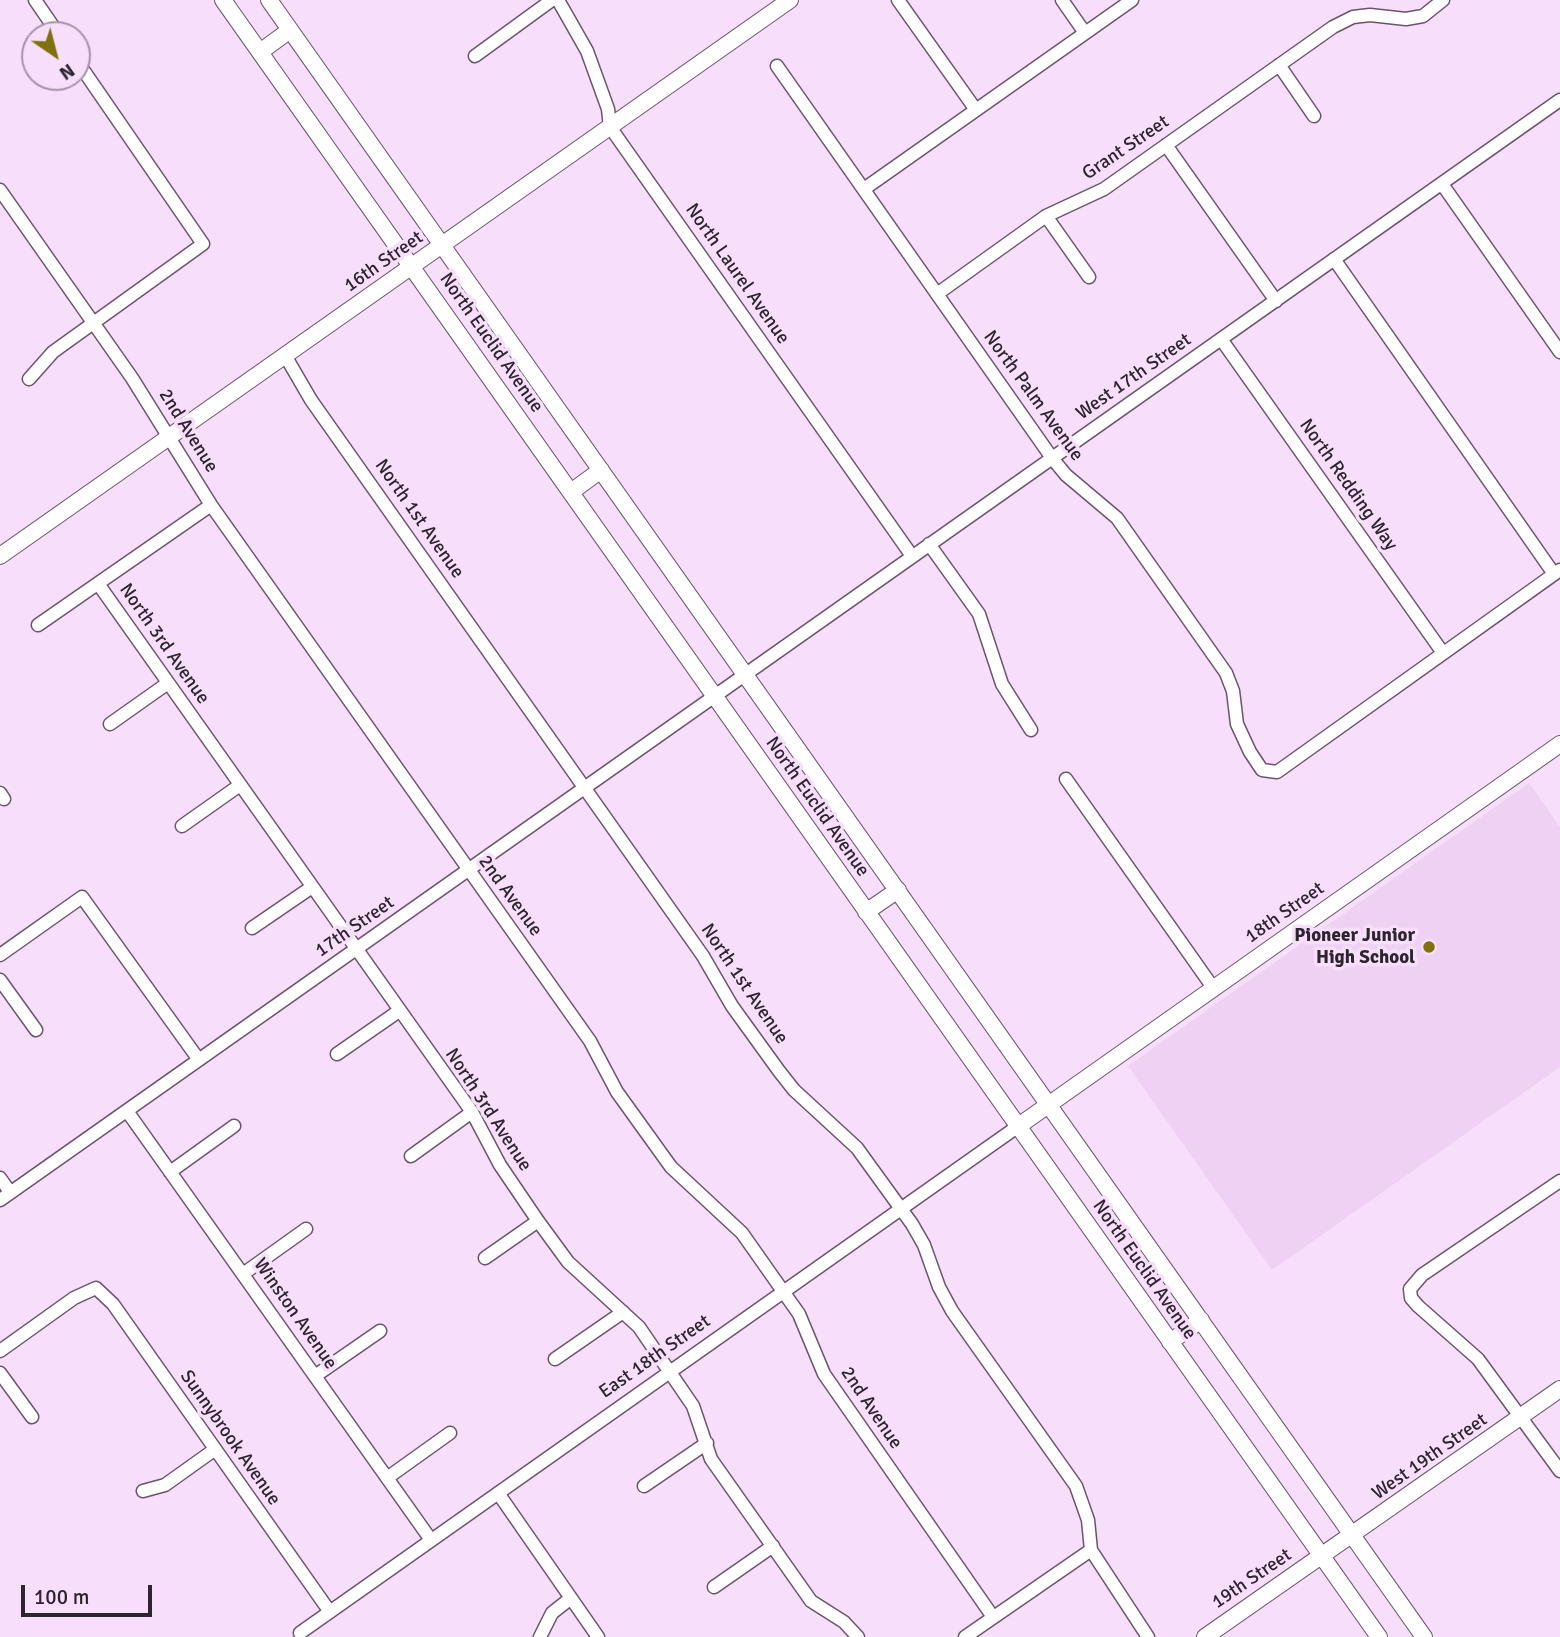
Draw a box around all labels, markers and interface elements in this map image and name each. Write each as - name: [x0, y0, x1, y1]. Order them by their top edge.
- north arrow: [21, 21, 91, 91]
- text: N: [55, 58, 79, 85]
- street label: Grant Street: [1078, 111, 1174, 185]
- street label: North Laurel Avenue: [680, 199, 794, 349]
- street label: 16th Street: [340, 227, 428, 297]
- street label: North Euclid Avenue: [434, 269, 548, 417]
- street label: North Palm Avenue: [978, 326, 1088, 466]
- street label: West 17th Street: [1072, 329, 1196, 425]
- street label: 2nd Avenue: [153, 385, 223, 477]
- street label: North Redding Way: [1294, 415, 1402, 555]
- street label: North 1st Avenue: [369, 455, 469, 583]
- street label: North 3rd Avenue: [114, 579, 214, 709]
- street label: North Euclid Avenue: [760, 733, 874, 881]
- street label: 2nd Avenue: [473, 851, 547, 941]
- street label: 18th Street: [1241, 878, 1329, 948]
- street label: 17th Street: [311, 892, 399, 962]
- street label: North 1st Avenue: [695, 920, 793, 1048]
- place label: Pioneer Junior High School: [1294, 925, 1415, 969]
- marker: Pioneer Junior High School: [1421, 939, 1437, 955]
- street label: North 3rd Avenue: [440, 1044, 536, 1176]
- street label: North Euclid Avenue: [1087, 1196, 1201, 1344]
- street label: Winston Avenue: [248, 1254, 342, 1374]
- street label: East 18th Street: [595, 1310, 715, 1404]
- street label: 2nd Avenue: [835, 1363, 907, 1453]
- street label: Sunnybrook Avenue: [175, 1366, 285, 1510]
- street label: West 19th Street: [1368, 1409, 1492, 1505]
- street label: 19th Street: [1208, 1544, 1296, 1614]
- scale bar: [24, 1570, 156, 1614]
- text: 100 m: [34, 1584, 89, 1610]

